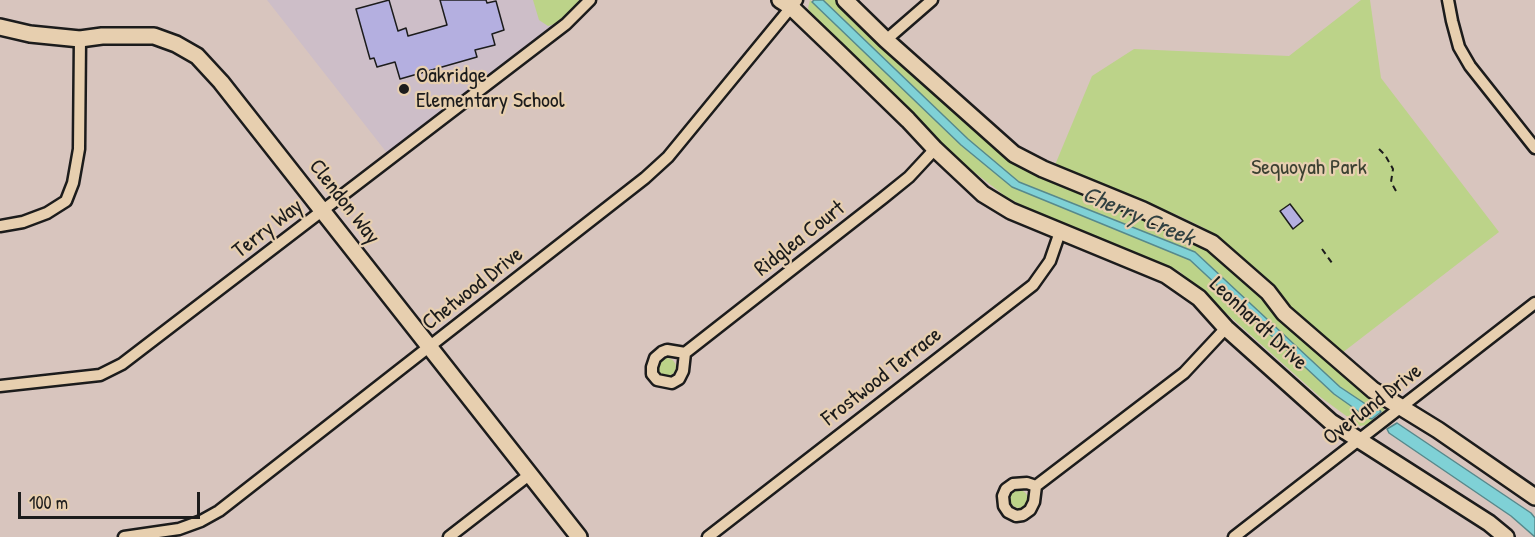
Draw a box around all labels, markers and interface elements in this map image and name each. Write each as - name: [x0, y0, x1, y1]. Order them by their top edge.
- place label: Oakridge Elementary School: [416, 63, 564, 114]
- marker: Oakridge Elementary School: [397, 82, 411, 96]
- street label: Clendon Way: [303, 154, 385, 250]
- park label: Sequoyah Park: [1251, 155, 1367, 181]
- water label: Cherry Creek: [1078, 181, 1198, 253]
- street label: Terry Way: [228, 193, 308, 265]
- street label: Ridglea Court: [750, 196, 850, 282]
- street label: Chetwood Drive: [417, 241, 529, 337]
- street label: Leonhardt Drive: [1203, 272, 1313, 376]
- street label: Frostwood Terrace: [817, 322, 947, 432]
- street label: Overland Drive: [1318, 358, 1428, 452]
- scale bar: [21, 480, 202, 518]
- text: 100 m: [29, 490, 68, 515]

